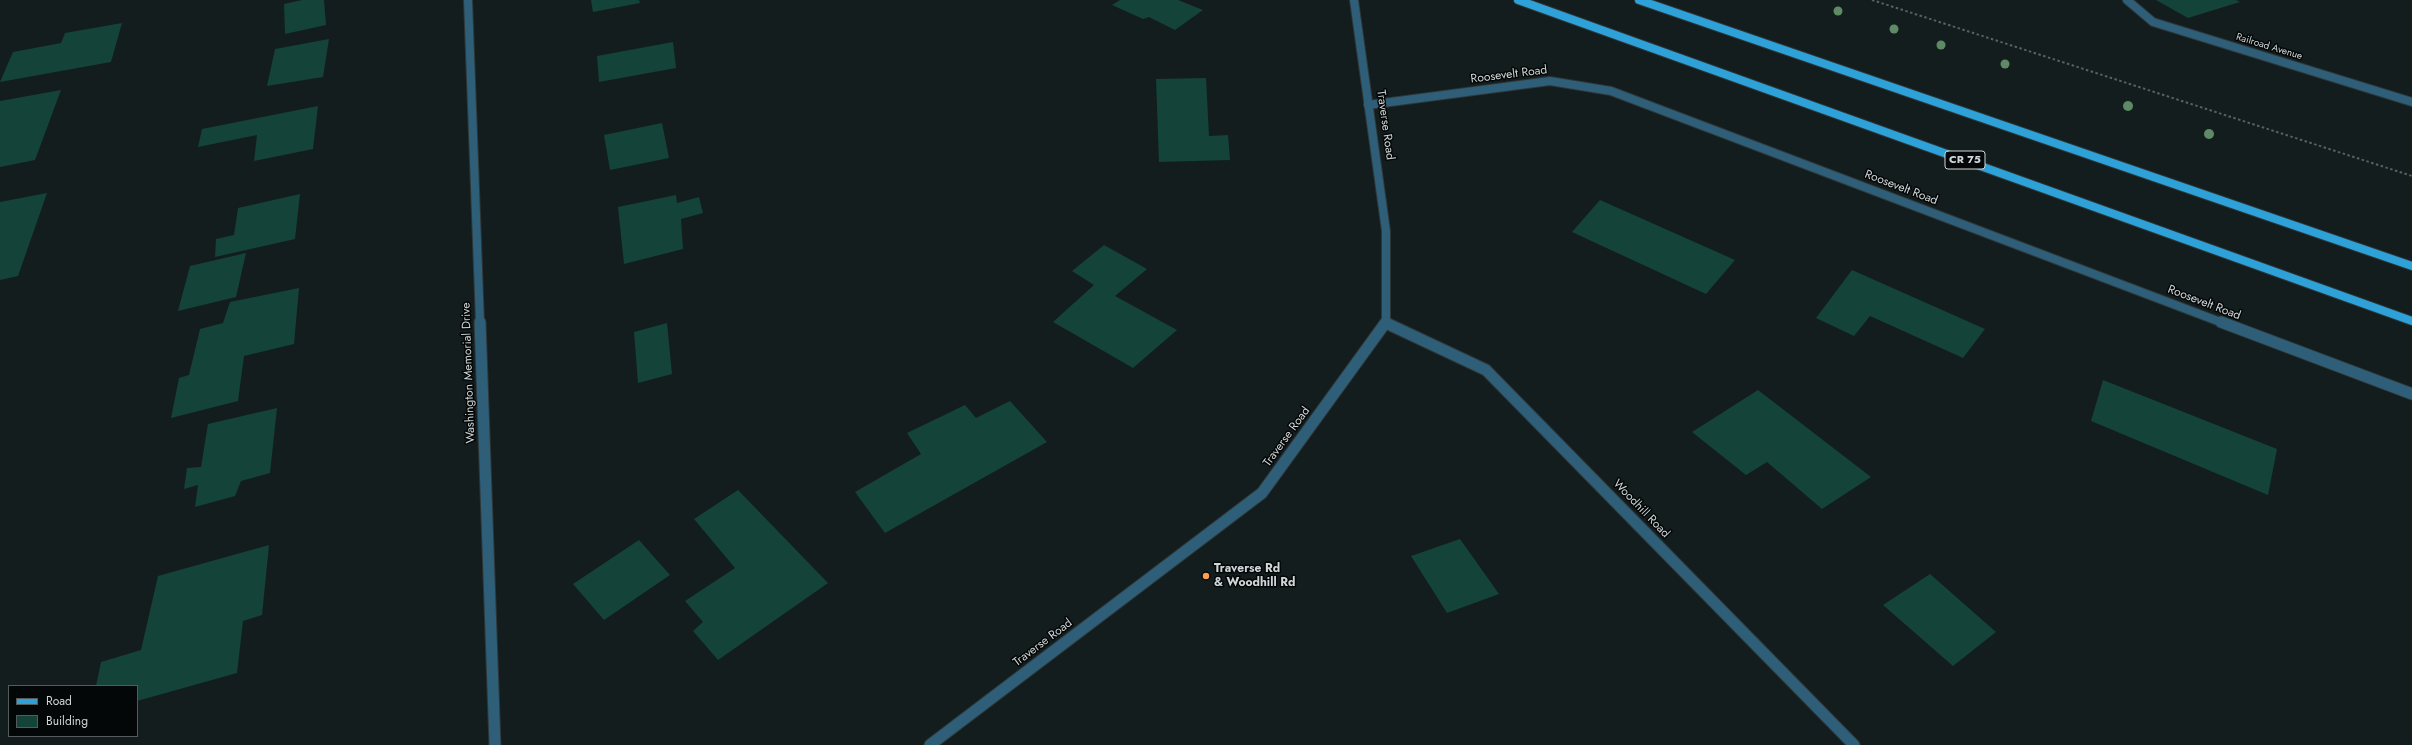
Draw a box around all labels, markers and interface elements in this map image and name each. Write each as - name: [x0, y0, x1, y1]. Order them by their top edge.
- street label: Railroad Avenue: [2234, 31, 2304, 63]
- street label: Roosevelt Road: [1470, 63, 1548, 87]
- street label: Traverse Road: [1373, 89, 1397, 161]
- road number: CR 75: [1945, 151, 1985, 169]
- street label: Roosevelt Road: [1862, 167, 1940, 209]
- street label: Roosevelt Road: [2165, 282, 2243, 324]
- street label: Washington Memorial Drive: [459, 302, 479, 444]
- street label: Traverse Road: [1261, 404, 1313, 470]
- street label: Woodhill Road: [1610, 477, 1672, 541]
- place label: Traverse Rd & Woodhill Rd: [1214, 562, 1295, 590]
- marker: Traverse Rd & Woodhill Rd: [1201, 571, 1211, 581]
- street label: Traverse Road: [1011, 616, 1075, 670]
- legend: [8, 685, 138, 737]
- text: Road: [46, 692, 72, 710]
- text: Building: [46, 712, 88, 730]

